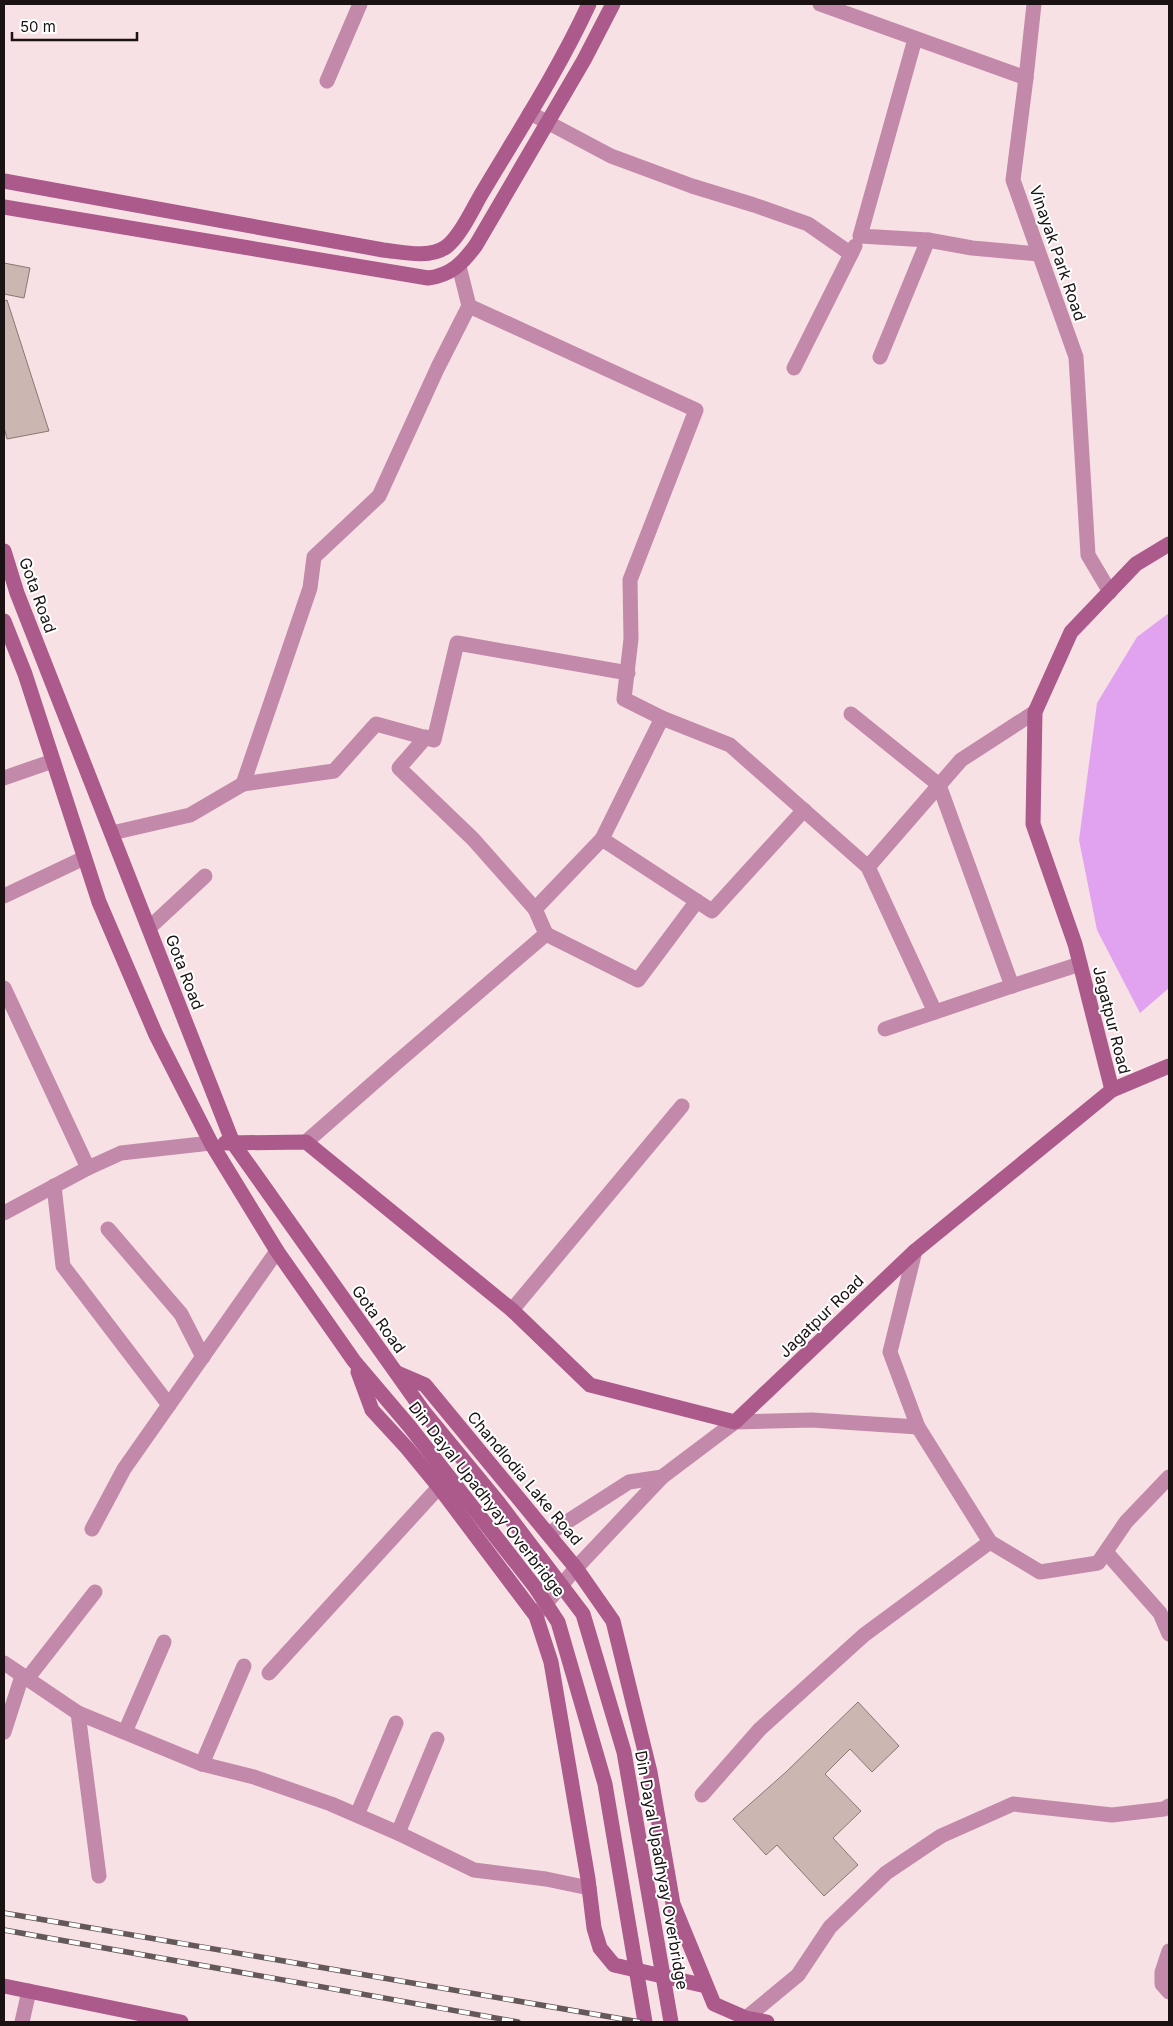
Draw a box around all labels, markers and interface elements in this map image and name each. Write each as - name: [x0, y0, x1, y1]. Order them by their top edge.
- scale bar: [12, 10, 138, 42]
- text: 50 m: [20, 17, 56, 36]
- street label: Vinayak Park Road: [1025, 183, 1091, 323]
- street label: Gota Road: [15, 554, 61, 636]
- street label: Gota Road: [162, 932, 208, 1012]
- street label: Jagatpur Road: [1089, 964, 1135, 1076]
- street label: Jagatpur Road: [774, 1270, 868, 1362]
- street label: Gota Road: [348, 1281, 410, 1357]
- street label: Din Dayal Upadhyay Overbridge: [405, 1397, 569, 1601]
- street label: Chandlodia Lake Road: [463, 1407, 587, 1549]
- street label: Din Dayal Upadhyay Overbridge: [631, 1749, 693, 1991]

